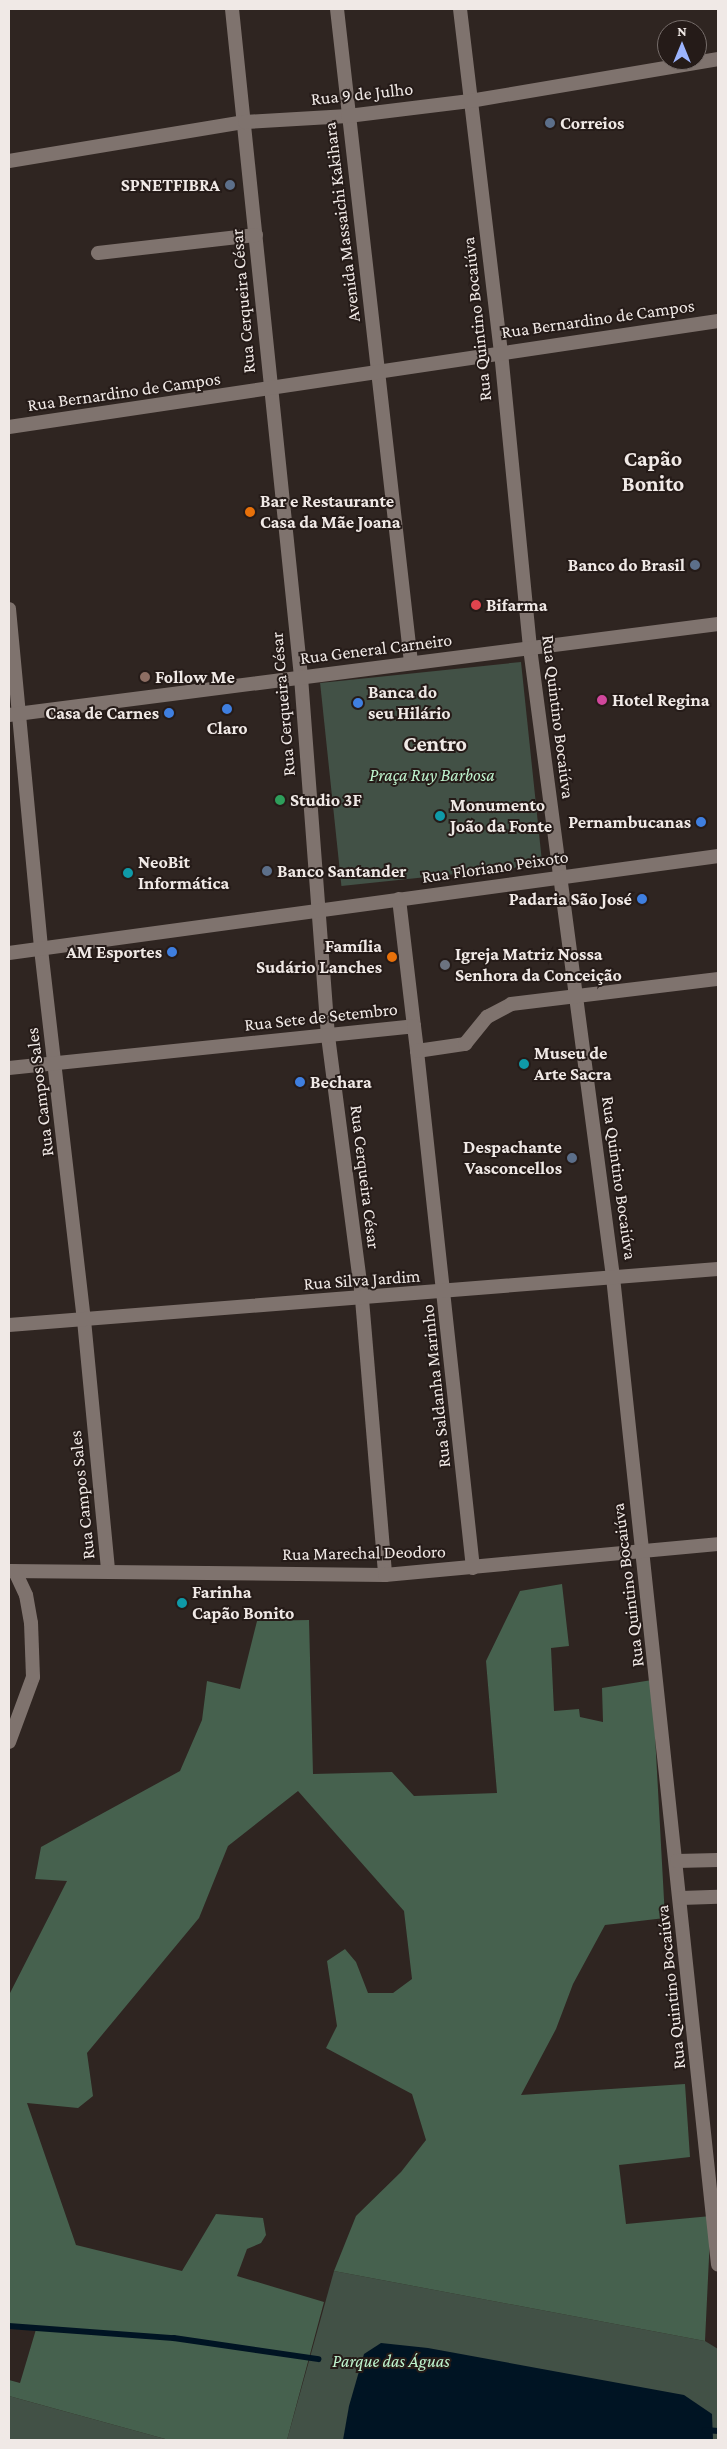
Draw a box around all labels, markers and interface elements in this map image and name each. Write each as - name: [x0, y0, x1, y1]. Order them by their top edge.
- north arrow: [657, 20, 707, 70]
- text: N: [677, 23, 687, 39]
- street label: Rua 9 de Julho: [310, 78, 414, 110]
- place label: Correios: [560, 112, 624, 134]
- marker: Correios: [544, 117, 556, 129]
- street label: Avenida Massaichi Kakihara: [319, 121, 365, 323]
- place label: SPNETFIBRA: [121, 174, 220, 196]
- marker: SPNETFIBRA: [224, 179, 236, 191]
- street label: Rua Cerqueira César: [226, 228, 260, 374]
- street label: Rua Quintino Bocaiúva: [458, 236, 496, 402]
- street label: Rua Bernardino de Campos: [500, 295, 696, 343]
- street label: Rua Bernardino de Campos: [26, 368, 222, 416]
- district label: Capão Bonito: [622, 445, 684, 496]
- place label: Bar e Restaurante Casa da Mãe Joana: [260, 491, 401, 534]
- marker: Bar e Restaurante Casa da Mãe Joana: [244, 506, 256, 518]
- place label: Banco do Brasil: [568, 554, 685, 576]
- marker: Banco do Brasil: [689, 559, 701, 571]
- place label: Bifarma: [486, 594, 548, 616]
- marker: Bifarma: [470, 599, 482, 611]
- street label: Rua General Carneiro: [299, 629, 453, 669]
- street label: Rua Cerqueira César: [266, 631, 300, 777]
- street label: Rua Quintino Bocaiúva: [537, 634, 579, 800]
- place label: Follow Me: [155, 666, 235, 688]
- marker: Follow Me: [139, 671, 151, 683]
- place label: Banca do seu Hilário: [368, 682, 451, 724]
- place label: Hotel Regina: [612, 689, 710, 711]
- marker: Hotel Regina: [596, 694, 608, 706]
- marker: Banca do seu Hilário: [352, 697, 364, 709]
- place label: Casa de Carnes: [45, 702, 159, 724]
- marker: Claro: [221, 703, 233, 715]
- marker: Casa de Carnes: [163, 707, 175, 719]
- place label: Claro: [206, 717, 248, 739]
- district label: Centro: [403, 731, 467, 757]
- park label: Praça Ruy Barbosa: [369, 764, 495, 786]
- place label: Studio 3F: [290, 789, 362, 811]
- marker: Studio 3F: [274, 794, 286, 806]
- place label: Monumento João da Fonte: [450, 795, 552, 838]
- marker: Monumento João da Fonte: [434, 810, 446, 822]
- place label: Pernambucanas: [568, 811, 691, 833]
- marker: Pernambucanas: [695, 816, 707, 828]
- street label: Rua Floriano Peixoto: [420, 846, 570, 888]
- place label: NeoBit Informática: [138, 852, 229, 894]
- place label: Banco Santander: [277, 860, 407, 882]
- marker: Banco Santander: [261, 865, 273, 877]
- marker: NeoBit Informática: [122, 867, 134, 879]
- place label: Padaria São José: [509, 888, 632, 910]
- marker: Padaria São José: [636, 893, 648, 905]
- place label: Família Sudário Lanches: [256, 936, 382, 979]
- place label: AM Esportes: [66, 941, 162, 963]
- place label: Igreja Matriz Nossa Senhora da Conceição: [455, 944, 622, 986]
- marker: AM Esportes: [166, 946, 178, 958]
- marker: Família Sudário Lanches: [386, 951, 398, 963]
- marker: Igreja Matriz Nossa Senhora da Conceição: [439, 959, 451, 971]
- street label: Rua Sete de Setembro: [243, 998, 399, 1036]
- street label: Rua Campos Sales: [21, 1026, 59, 1158]
- place label: Museu de Arte Sacra: [534, 1043, 611, 1086]
- marker: Museu de Arte Sacra: [518, 1058, 530, 1070]
- place label: Bechara: [310, 1071, 372, 1093]
- marker: Bechara: [294, 1076, 306, 1088]
- street label: Rua Quintino Bocaiúva: [597, 1095, 641, 1261]
- street label: Rua Cerqueira César: [345, 1104, 385, 1250]
- place label: Despachante Vasconcellos: [463, 1137, 562, 1180]
- marker: Despachante Vasconcellos: [566, 1152, 578, 1164]
- street label: Rua Silva Jardim: [303, 1265, 421, 1295]
- street label: Rua Saldanha Marinho: [417, 1303, 455, 1469]
- street label: Rua Campos Sales: [64, 1429, 100, 1561]
- street label: Rua Quintino Bocaiúva: [607, 1502, 649, 1668]
- street label: Rua Marechal Deodoro: [282, 1541, 446, 1565]
- place label: Farinha Capão Bonito: [192, 1582, 294, 1625]
- marker: Farinha Capão Bonito: [176, 1597, 188, 1609]
- street label: Rua Quintino Bocaiúva: [652, 1904, 690, 2070]
- park label: Parque das Águas: [332, 2350, 450, 2372]

